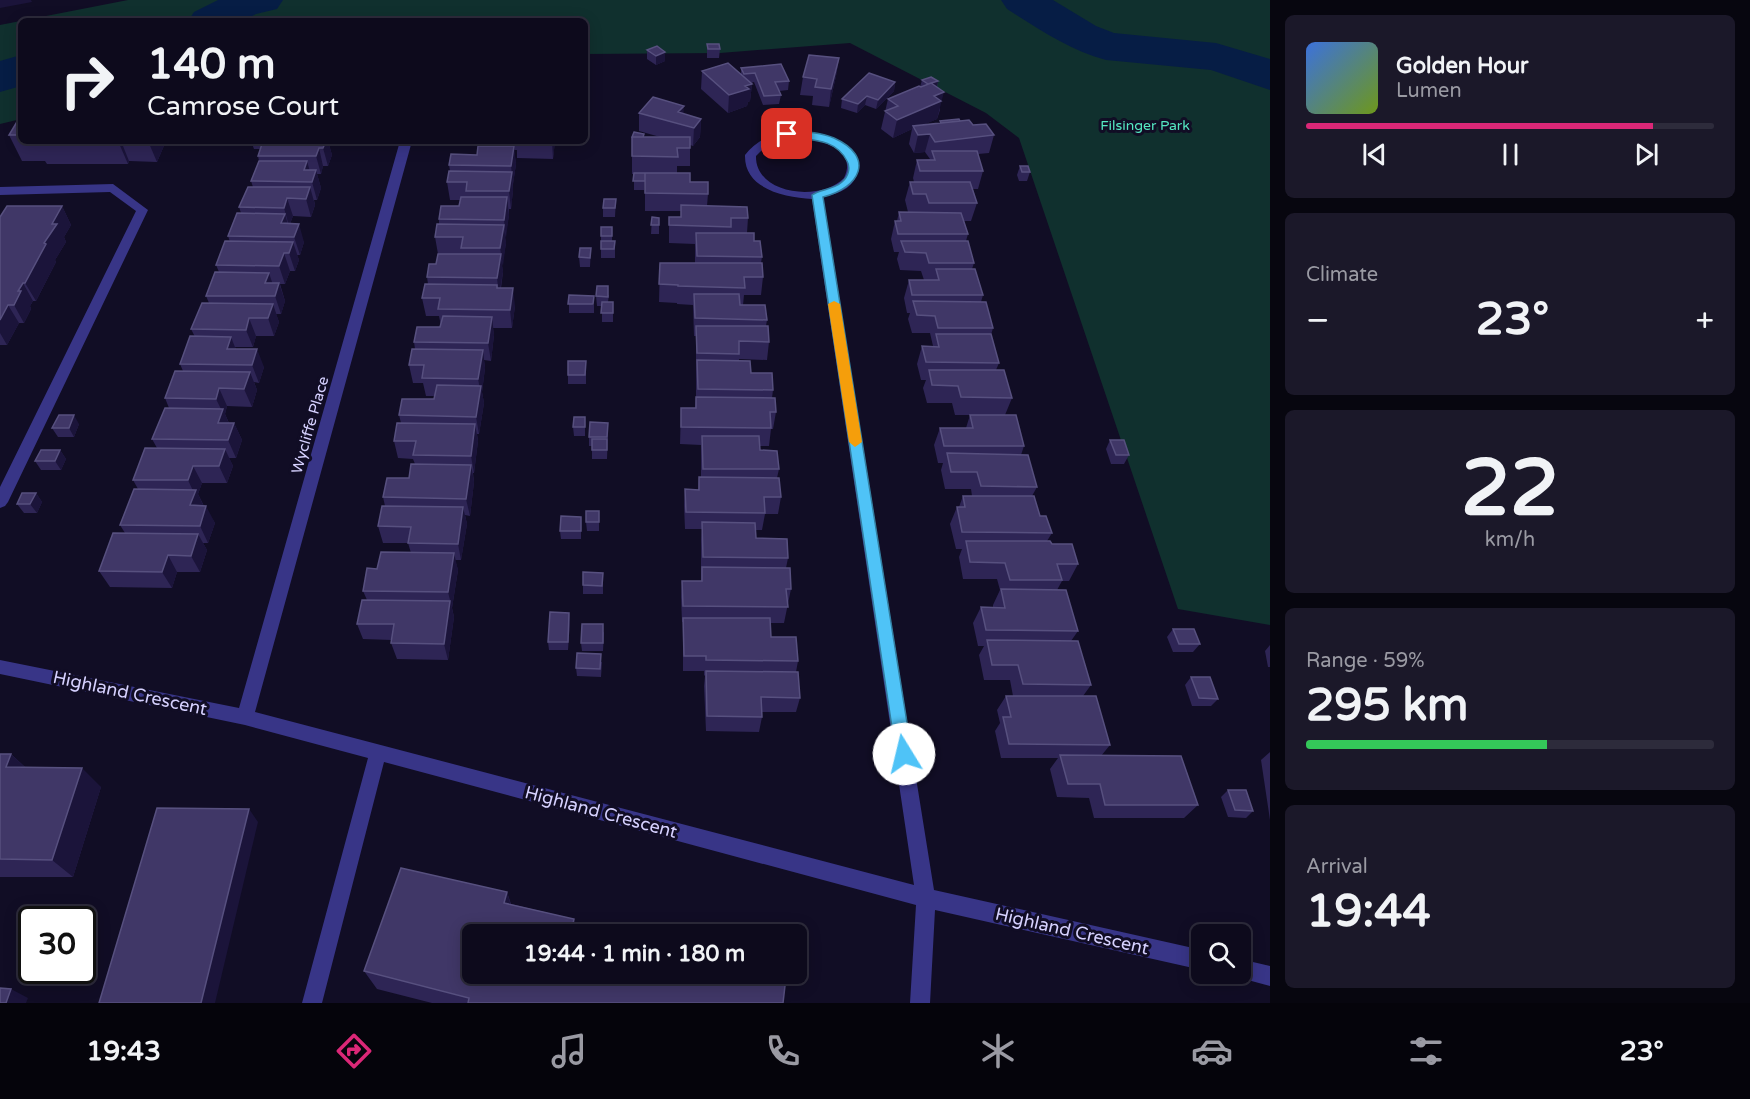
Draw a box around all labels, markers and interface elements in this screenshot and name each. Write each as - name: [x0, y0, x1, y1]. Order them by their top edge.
- text: 140 m: [147, 39, 276, 90]
- icon: right: [48, 42, 126, 120]
- text: Golden Hour: [1396, 53, 1528, 79]
- text: Lumen: [1396, 79, 1462, 103]
- text: Camrose Court: [147, 90, 339, 123]
- pin: [761, 108, 812, 159]
- icon: arrive: [770, 117, 803, 150]
- park label: Filsinger Park: [1100, 117, 1190, 134]
- icon: previous: [1358, 138, 1391, 171]
- icon: pause: [1494, 138, 1527, 171]
- icon: next: [1630, 138, 1663, 171]
- text: Climate: [1306, 263, 1378, 287]
- text: 23°: [1476, 293, 1549, 347]
- text: −: [1306, 301, 1330, 340]
- text: +: [1695, 301, 1714, 340]
- street label: Wycliffe Place: [287, 374, 333, 476]
- text: 22: [1461, 442, 1559, 536]
- text: km/h: [1485, 528, 1535, 552]
- text: Range · 59%: [1306, 649, 1425, 673]
- street label: Highland Crescent: [51, 666, 209, 720]
- text: 295 km: [1306, 679, 1468, 733]
- position arrow: [872, 722, 936, 786]
- street label: Highland Crescent: [522, 781, 680, 843]
- text: Arrival: [1306, 855, 1368, 879]
- text: 19:44: [1306, 885, 1431, 939]
- street label: Highland Crescent: [993, 903, 1151, 959]
- speed limit sign: 30: [18, 906, 96, 984]
- map controls: [1191, 924, 1251, 984]
- button: search: [1191, 924, 1251, 984]
- text: 19:44 · 1 min · 180 m: [524, 941, 745, 967]
- icon: directions: [333, 1030, 375, 1072]
- icon: music: [548, 1030, 590, 1072]
- icon: phone: [762, 1030, 804, 1072]
- icon: climate: [977, 1030, 1019, 1072]
- icon: car: [1191, 1030, 1233, 1072]
- icon: filters: [1405, 1030, 1447, 1072]
- text: 19:43: [86, 1035, 161, 1068]
- text: 23°: [1620, 1035, 1664, 1068]

